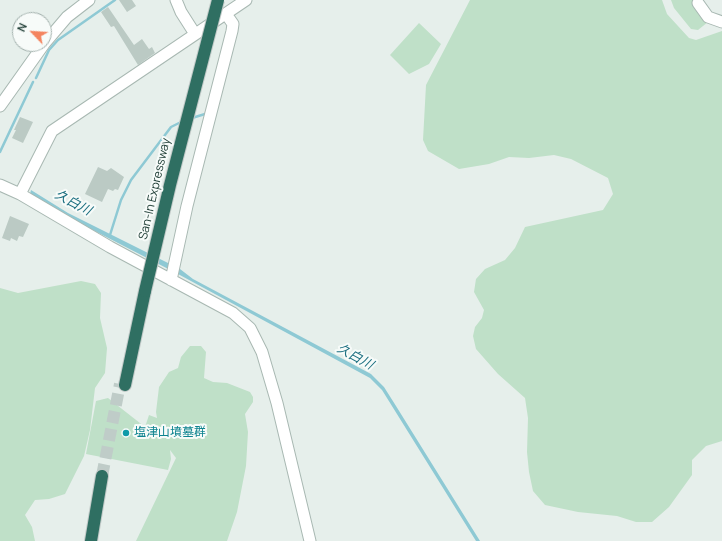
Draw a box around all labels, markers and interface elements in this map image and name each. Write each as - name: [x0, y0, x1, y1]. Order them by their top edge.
- north arrow: [12, 12, 52, 52]
- text: N: [13, 20, 30, 34]
- street label: San-In Expressway: [136, 137, 174, 241]
- water label: 久白川: [52, 187, 94, 219]
- water label: 久白川: [334, 341, 376, 373]
- place label: 塩津山墳墓群: [134, 426, 206, 440]
- marker: 塩津山墳墓群: [121, 428, 131, 438]

